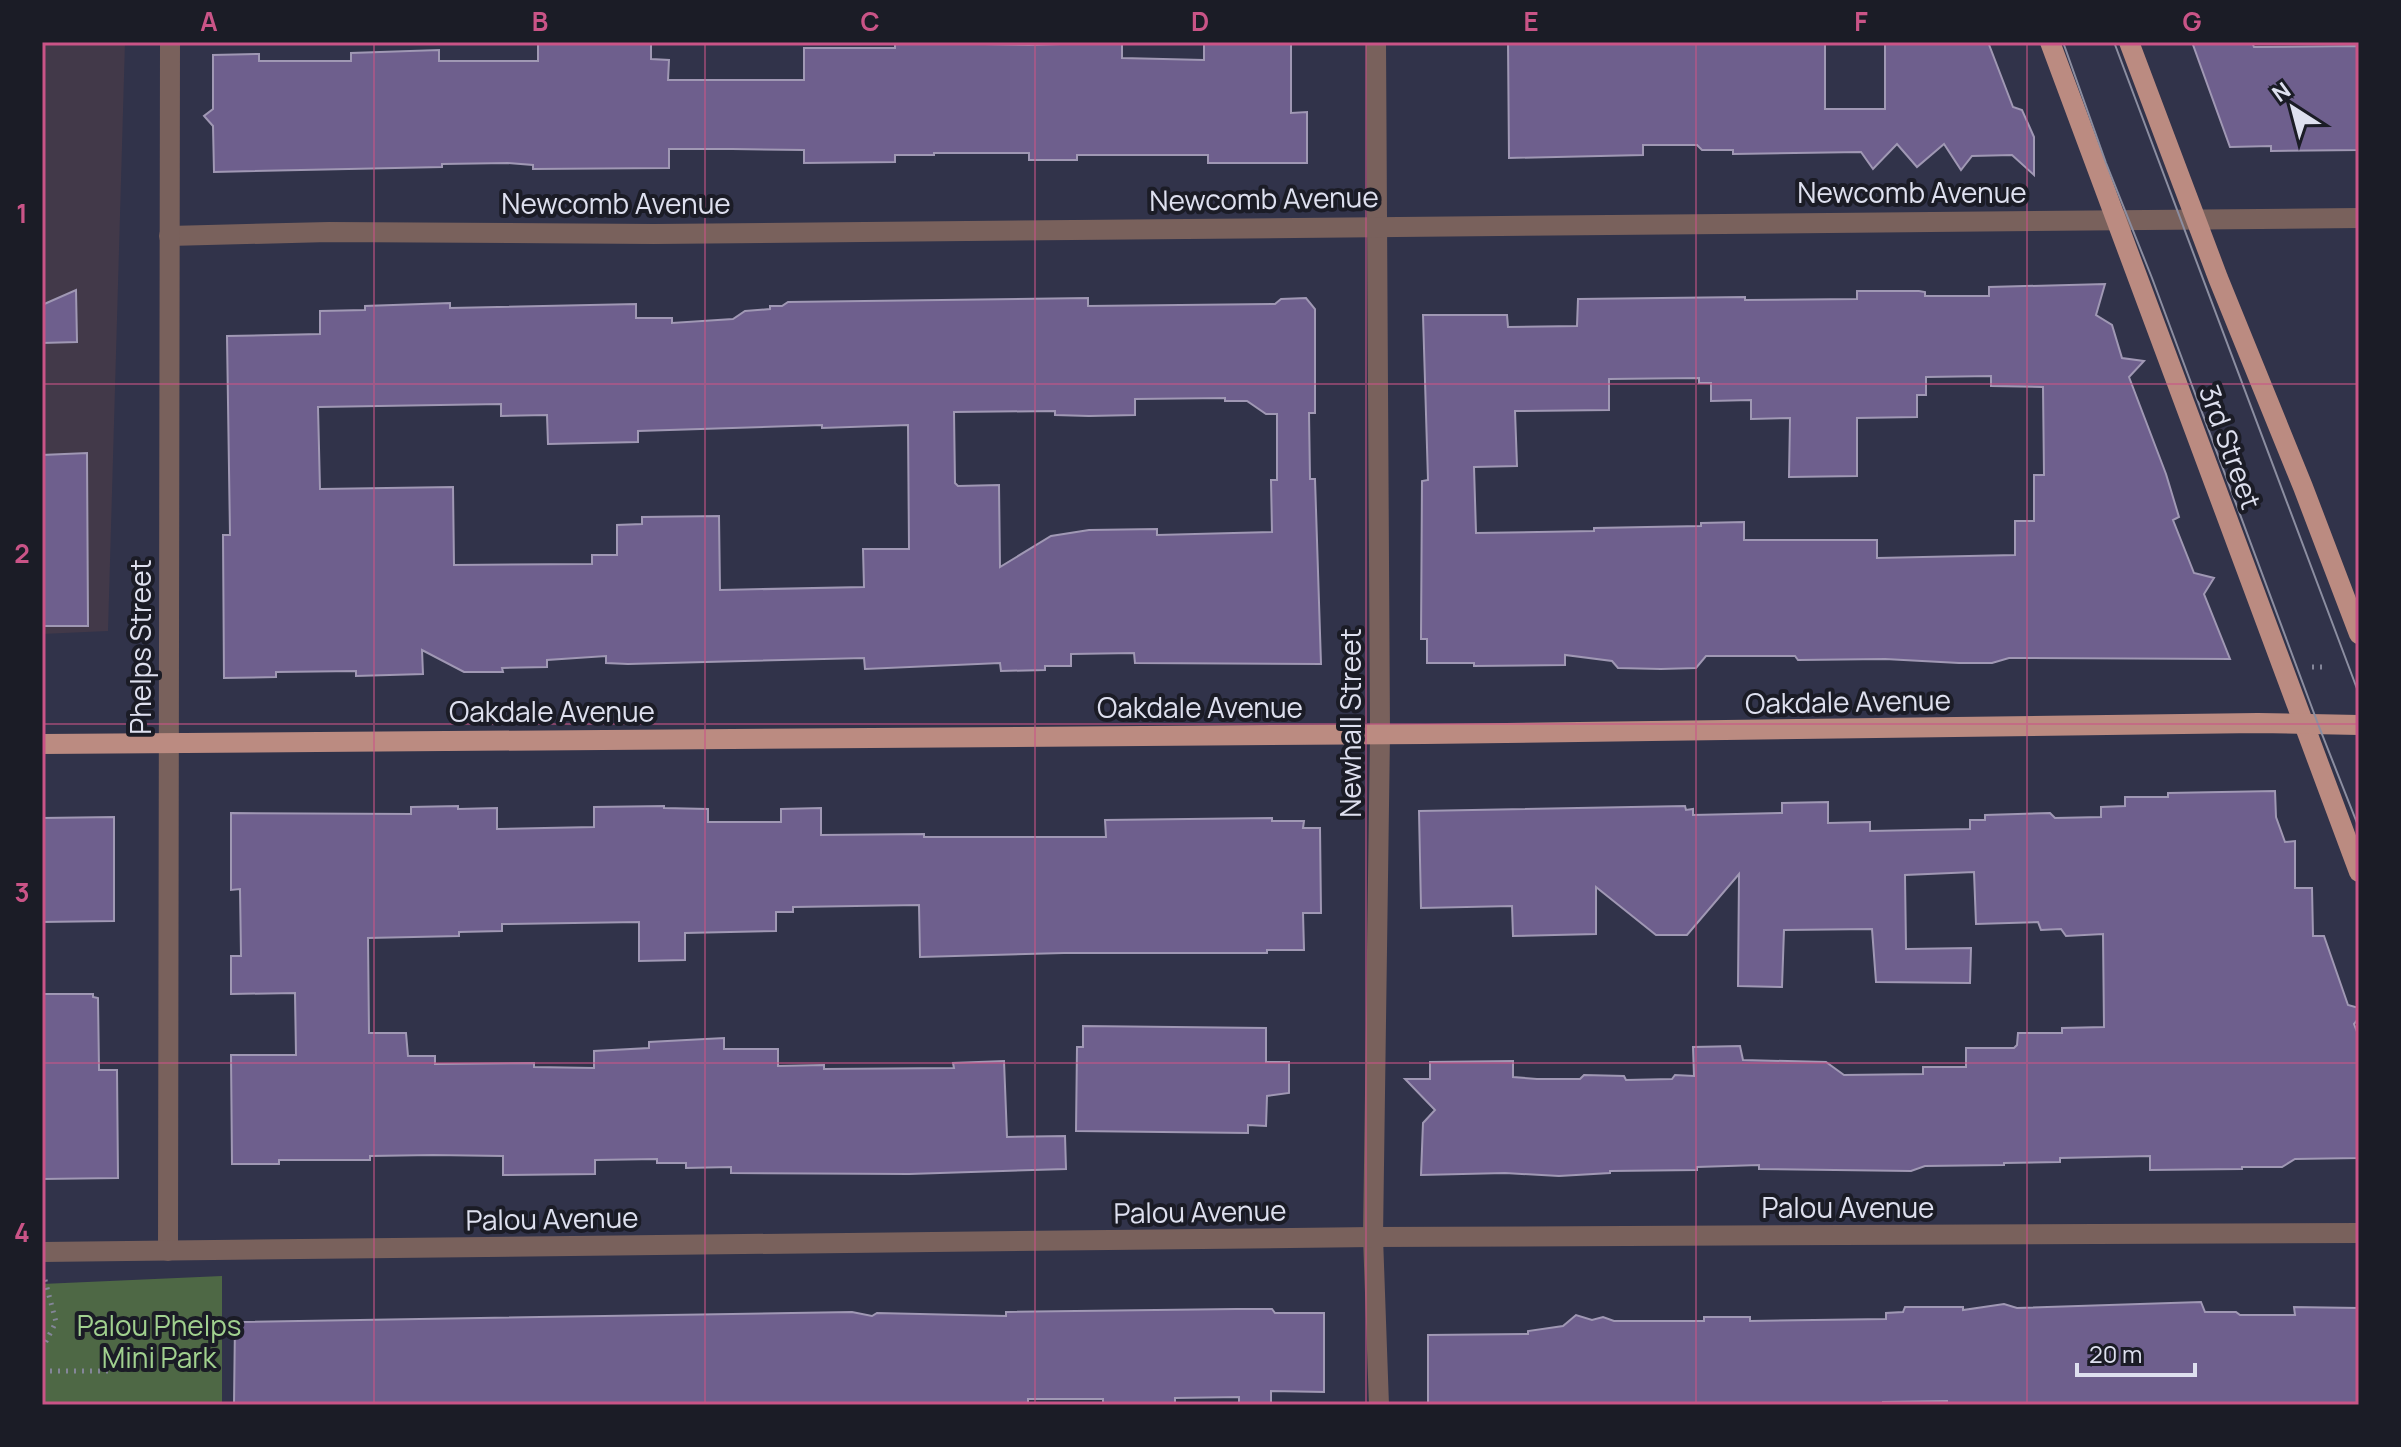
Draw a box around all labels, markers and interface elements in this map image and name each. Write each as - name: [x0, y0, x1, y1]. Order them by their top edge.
- text: A: [200, 3, 218, 39]
- text: B: [532, 3, 548, 39]
- text: C: [860, 3, 880, 39]
- text: D: [1191, 3, 1209, 39]
- text: E: [1523, 3, 1539, 39]
- text: F: [1854, 3, 1868, 39]
- text: G: [2182, 3, 2202, 39]
- north arrow: [2253, 68, 2333, 148]
- text: N: [2266, 75, 2296, 109]
- street label: Newcomb Avenue: [1797, 173, 2027, 211]
- street label: Newcomb Avenue: [1149, 177, 1379, 219]
- street label: Newcomb Avenue: [501, 184, 731, 222]
- text: 1: [16, 195, 28, 231]
- street label: 3rd Street: [2191, 379, 2271, 514]
- text: 2: [14, 535, 30, 571]
- street label: Phelps Street: [121, 559, 159, 735]
- street label: Newhall Street: [1331, 628, 1369, 818]
- street label: Oakdale Avenue: [1745, 680, 1951, 722]
- street label: Oakdale Avenue: [1097, 688, 1303, 726]
- street label: Oakdale Avenue: [449, 692, 655, 730]
- text: 3: [14, 874, 30, 910]
- street label: Palou Avenue: [1761, 1188, 1935, 1226]
- street label: Palou Avenue: [1113, 1190, 1287, 1232]
- street label: Palou Avenue: [465, 1197, 639, 1239]
- text: 4: [14, 1214, 30, 1250]
- park label: Palou Phelps Mini Park: [77, 1306, 241, 1376]
- scale bar: [2077, 1327, 2195, 1377]
- text: 20 m: [2089, 1337, 2142, 1370]

